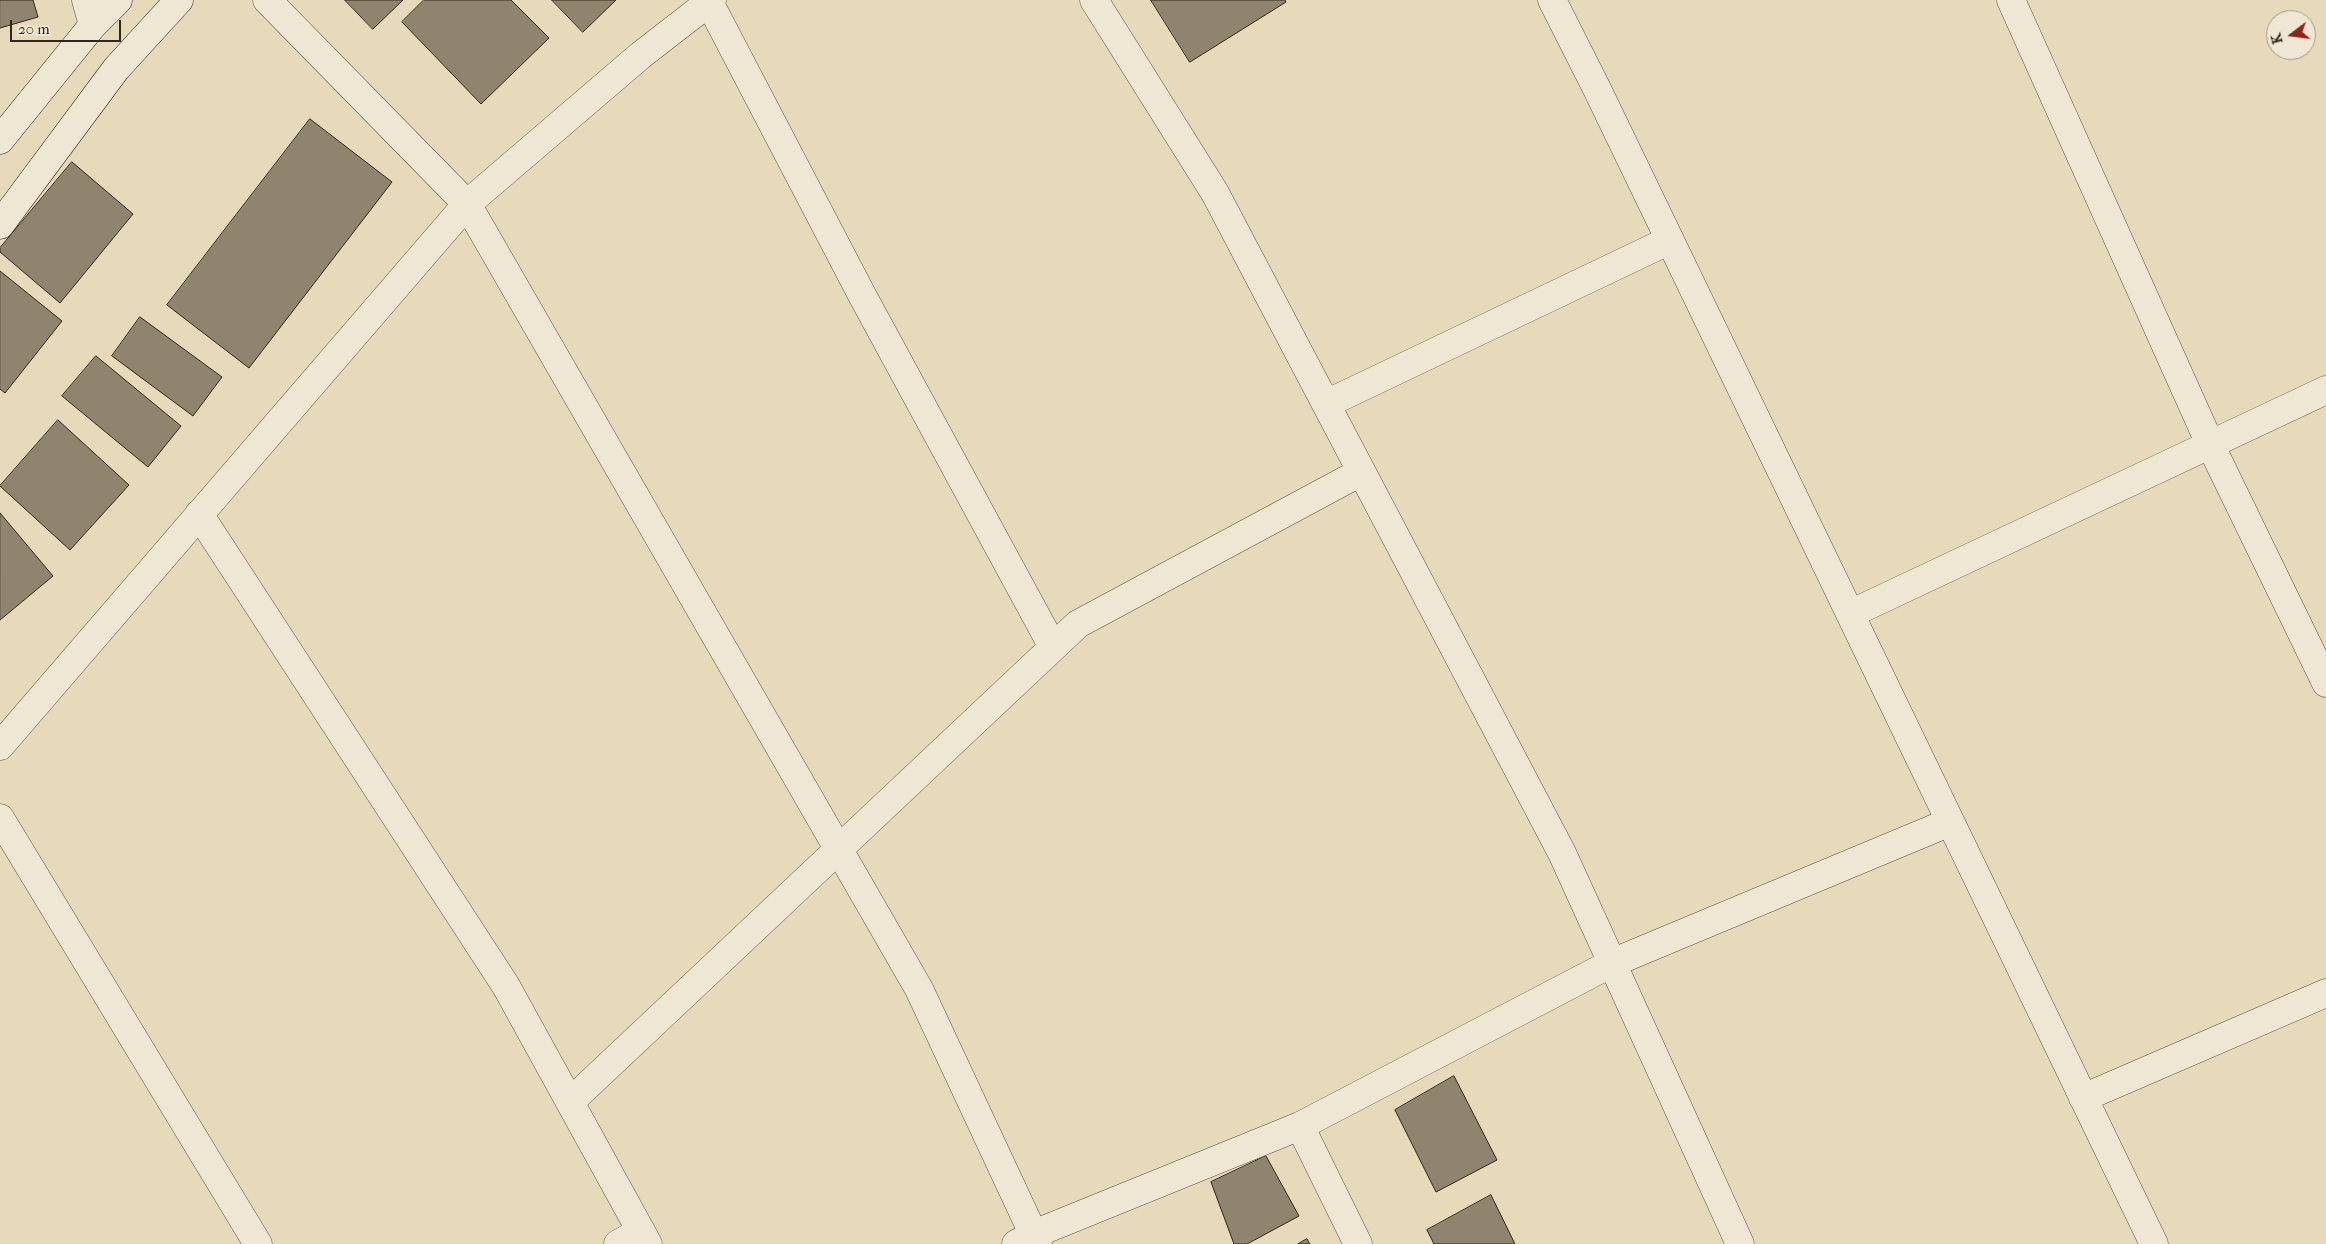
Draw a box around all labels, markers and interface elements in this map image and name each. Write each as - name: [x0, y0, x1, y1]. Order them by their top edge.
- scale bar: [12, 10, 124, 42]
- north arrow: [2266, 10, 2316, 60]
- text: 20 m: [18, 20, 50, 38]
- text: K: [2267, 32, 2287, 46]

